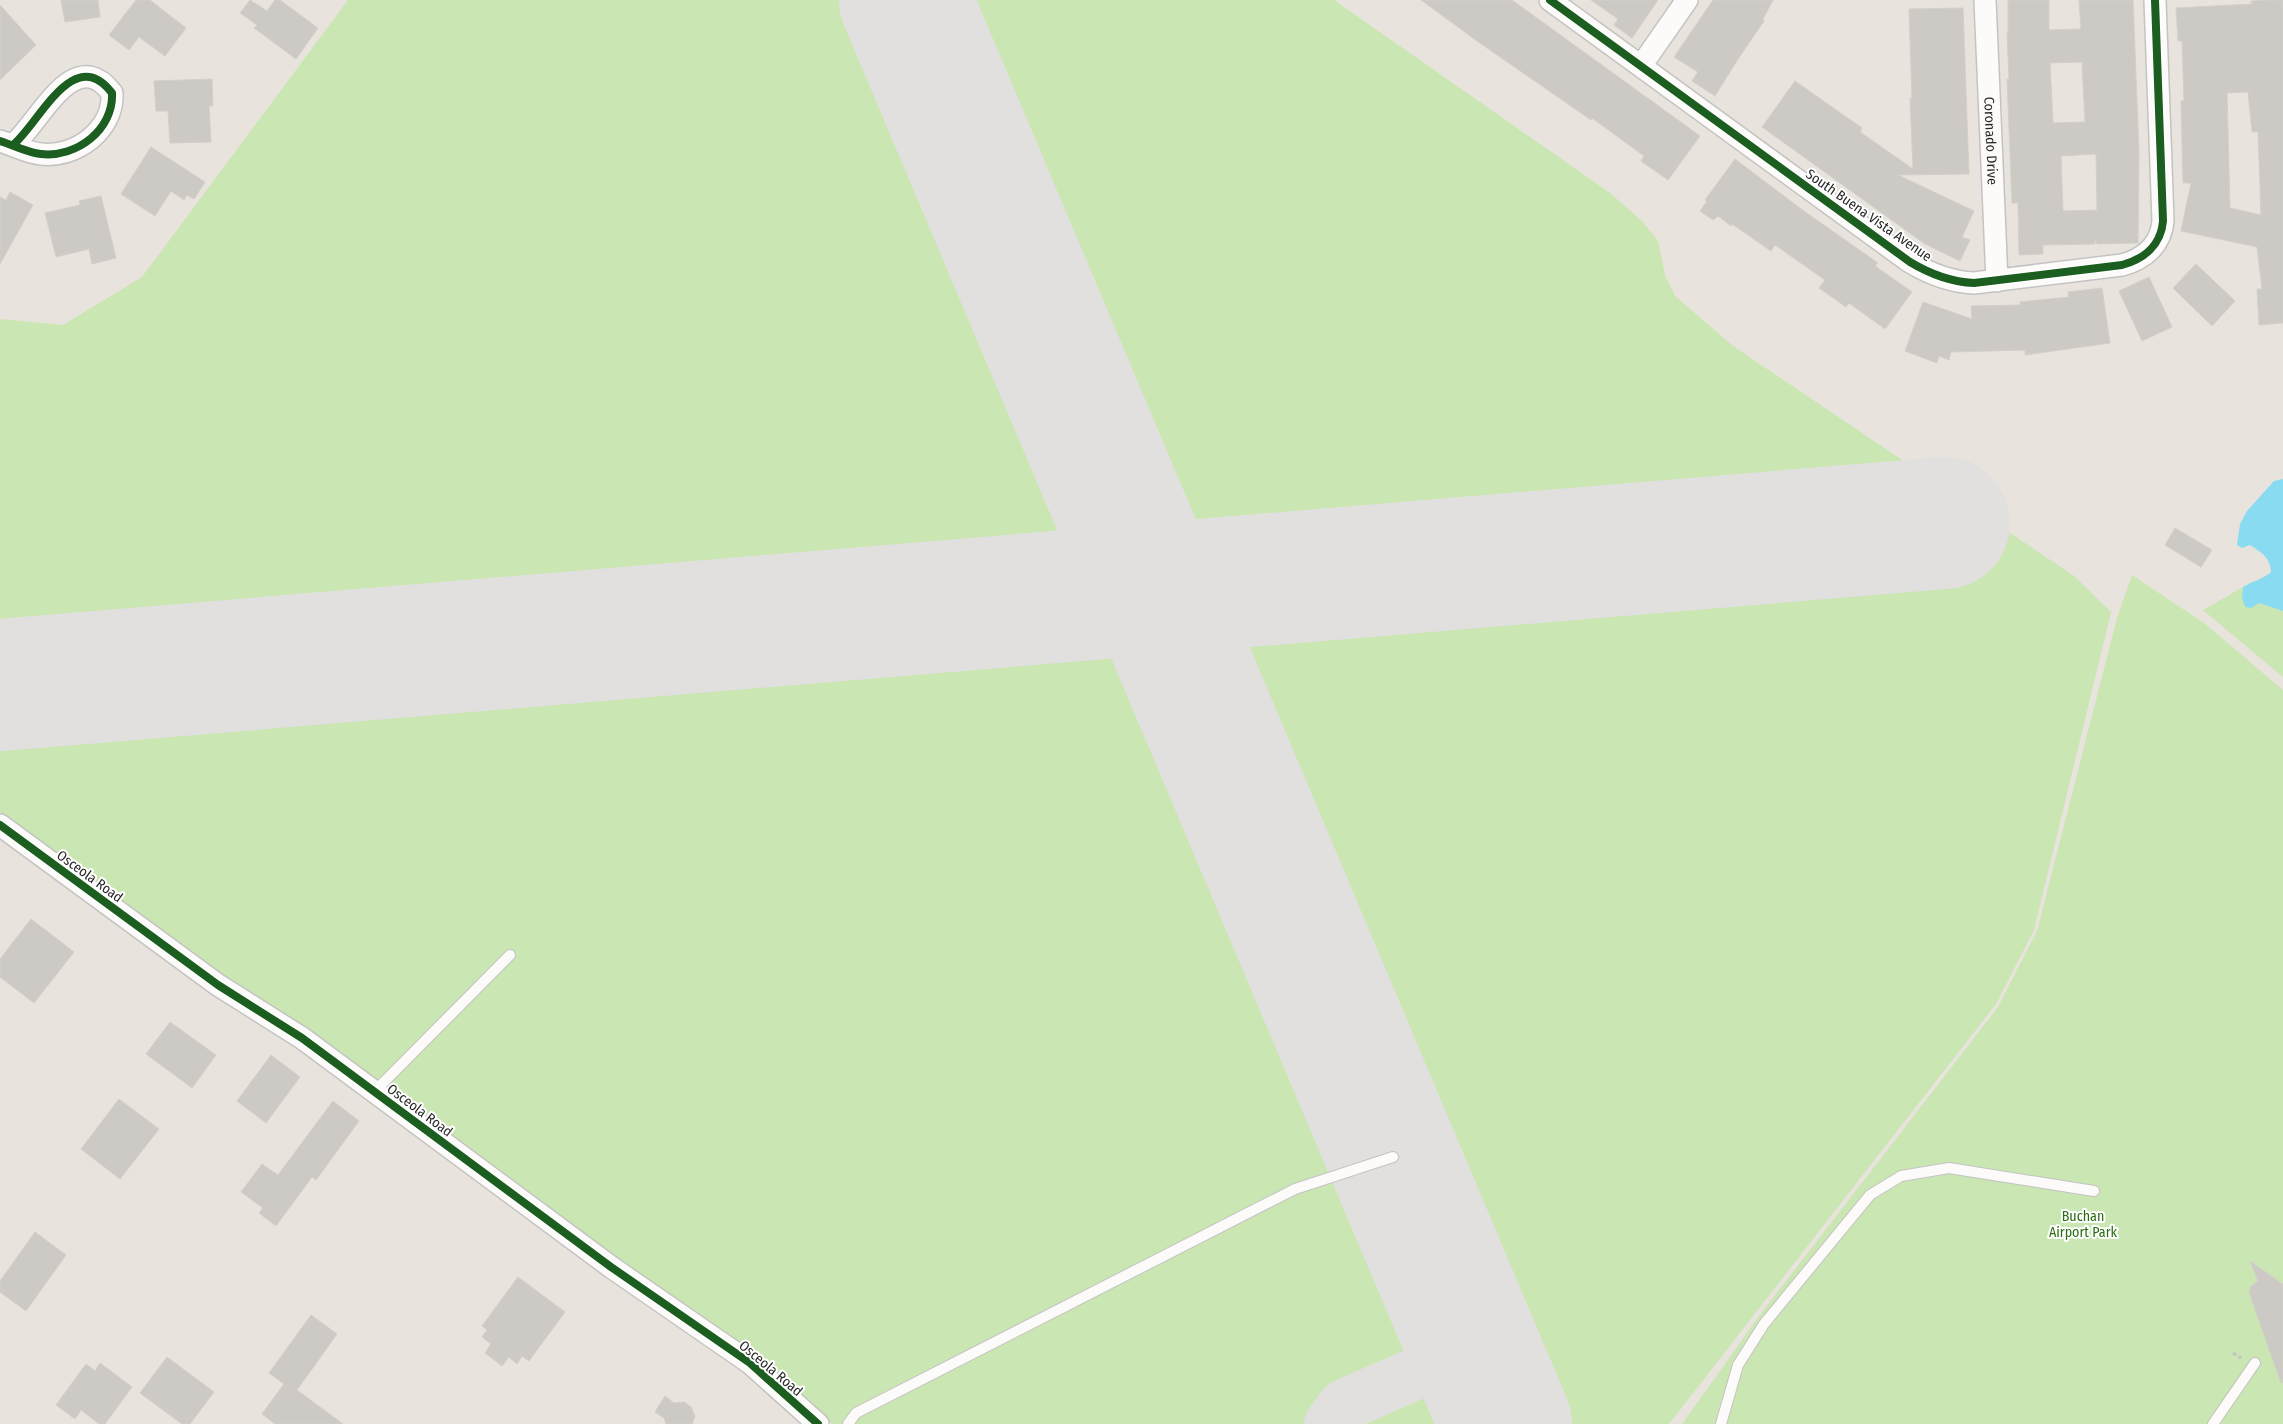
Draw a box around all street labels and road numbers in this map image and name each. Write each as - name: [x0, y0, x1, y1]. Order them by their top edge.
- street label: Coronado Drive: [1980, 96, 2001, 185]
- street label: South Buena Vista Avenue: [1803, 166, 1935, 265]
- street label: Osceola Road: [53, 847, 126, 906]
- street label: Osceola Road: [384, 1080, 456, 1141]
- street label: Osceola Road: [736, 1337, 806, 1400]

